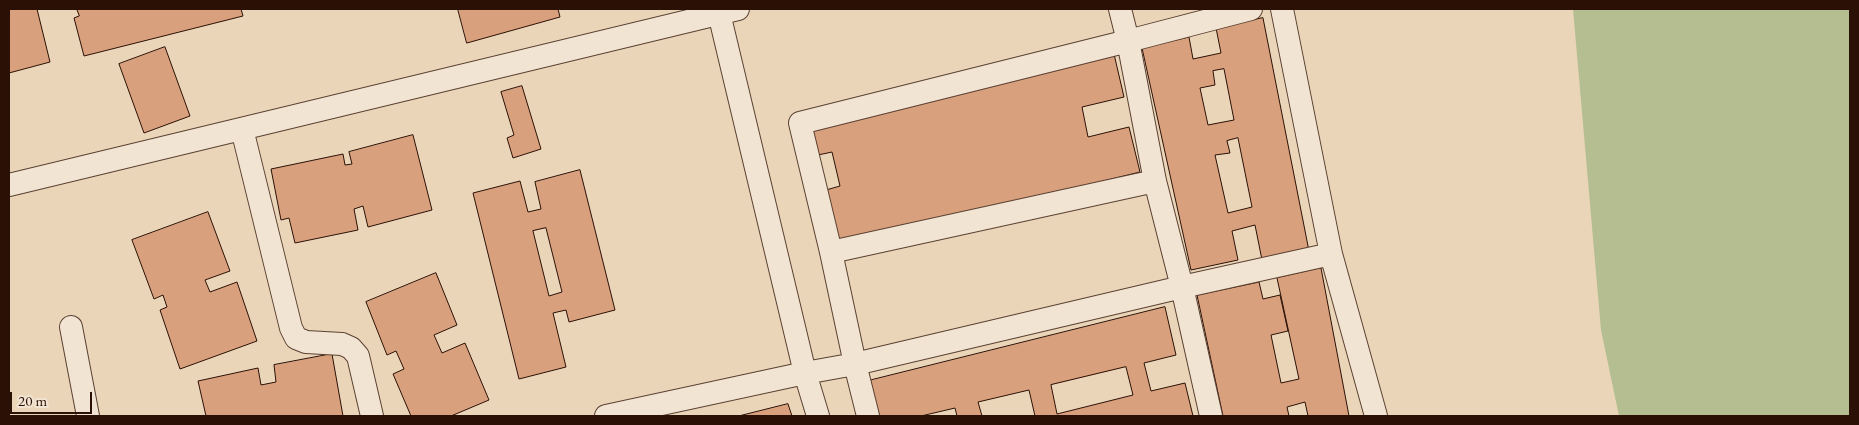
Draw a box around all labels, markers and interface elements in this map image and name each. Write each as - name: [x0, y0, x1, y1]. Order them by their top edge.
- scale bar: [12, 382, 95, 414]
- text: 20 m: [18, 391, 47, 410]

